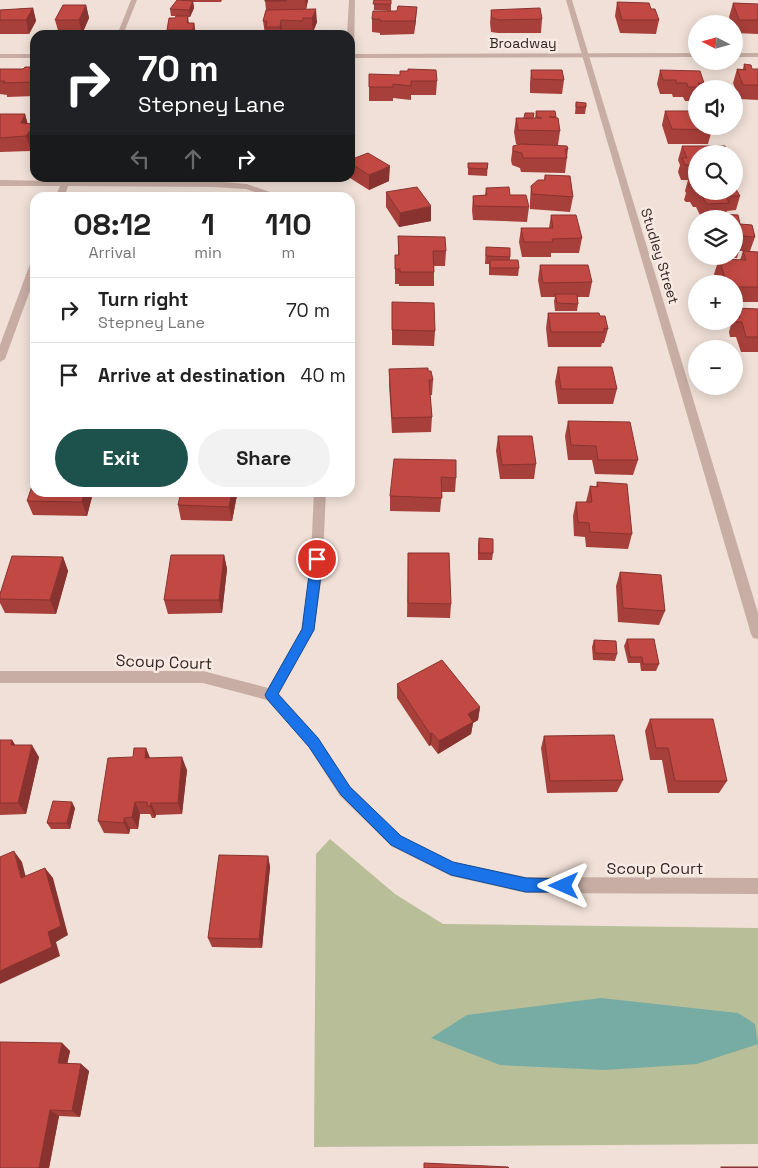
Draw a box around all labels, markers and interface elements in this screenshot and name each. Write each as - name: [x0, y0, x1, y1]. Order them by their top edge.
- north arrow: [688, 15, 742, 70]
- map controls: [688, 15, 743, 395]
- street label: Broadway: [489, 34, 557, 52]
- text: 70 m: [138, 47, 219, 91]
- icon: right: [55, 50, 120, 115]
- button: sound: [688, 80, 743, 135]
- text: Stepney Lane: [138, 90, 285, 118]
- icon: left: [126, 145, 154, 173]
- icon: ahead: [179, 145, 207, 173]
- icon: right: [232, 145, 260, 173]
- button: search: [688, 145, 743, 200]
- text: 08:12: [73, 205, 151, 244]
- text: 1: [201, 205, 215, 244]
- text: 110: [265, 205, 312, 244]
- street label: Studley Street: [637, 206, 683, 306]
- button: layers: [688, 210, 743, 265]
- text: Arrival: [88, 242, 136, 263]
- text: min: [194, 242, 222, 263]
- text: m: [282, 242, 295, 263]
- button: +: [688, 275, 743, 330]
- text: Turn right: [98, 287, 188, 312]
- icon: right: [55, 296, 83, 324]
- text: 70 m: [286, 298, 330, 323]
- text: Stepney Lane: [98, 312, 205, 333]
- button: −: [688, 340, 743, 395]
- icon: arrive: [55, 361, 83, 389]
- text: Arrive at destination: [98, 363, 286, 388]
- text: 40 m: [301, 363, 346, 388]
- button: Exit: [55, 429, 188, 487]
- button: Share: [198, 429, 330, 487]
- pin: [296, 538, 338, 580]
- icon: arrive: [303, 545, 331, 573]
- street label: Scoup Court: [115, 650, 213, 674]
- street label: Scoup Court: [607, 858, 703, 879]
- position arrow: [537, 859, 589, 911]

